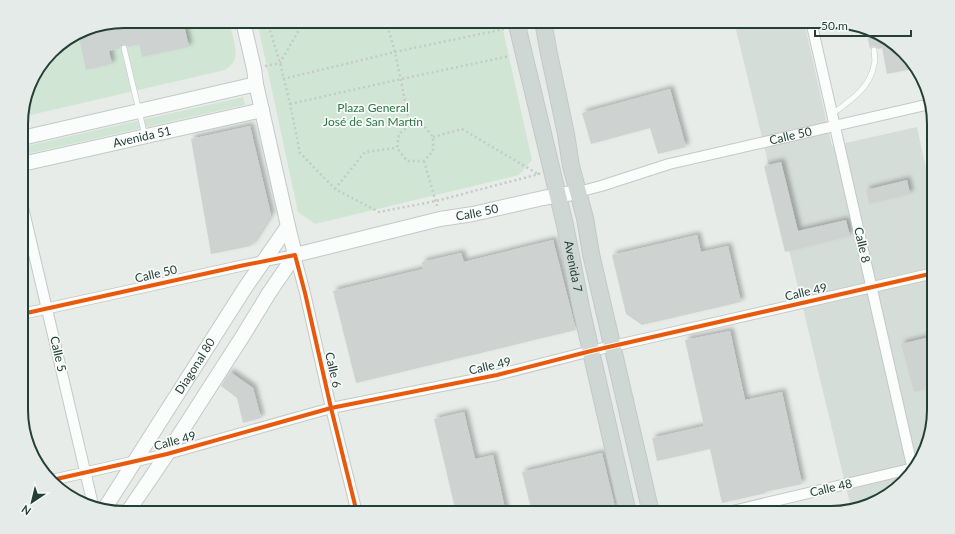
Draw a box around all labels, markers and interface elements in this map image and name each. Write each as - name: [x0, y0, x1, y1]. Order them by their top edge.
- scale bar: [815, 12, 911, 38]
- text: 50 m: [821, 18, 848, 33]
- park label: Plaza General José de San Martín: [323, 100, 423, 129]
- street label: Avenida 51: [111, 123, 173, 150]
- street label: Calle 50: [768, 123, 813, 148]
- street label: Calle 50: [455, 200, 500, 224]
- street label: Calle 8: [851, 226, 874, 264]
- street label: Avenida 7: [561, 239, 586, 293]
- street label: Calle 50: [133, 261, 179, 286]
- street label: Calle 49: [783, 279, 829, 304]
- street label: Calle 5: [47, 335, 70, 373]
- street label: Diagonal 80: [171, 335, 218, 397]
- street label: Calle 6: [322, 351, 345, 389]
- street label: Calle 49: [467, 353, 513, 378]
- street label: Calle 49: [152, 428, 198, 453]
- street label: Calle 48: [808, 475, 854, 500]
- north arrow: [12, 482, 52, 522]
- text: N: [19, 503, 33, 518]

